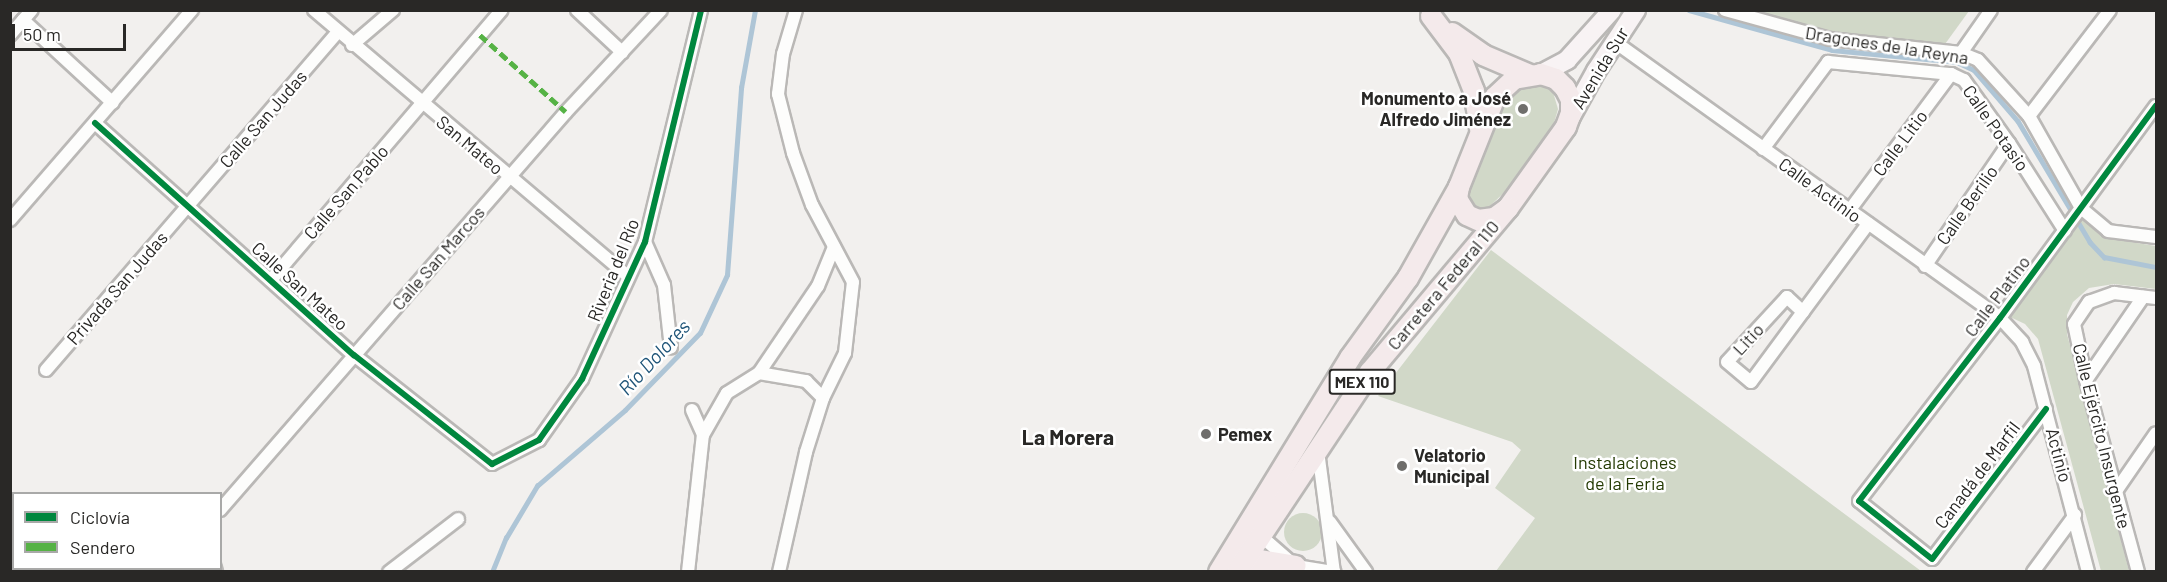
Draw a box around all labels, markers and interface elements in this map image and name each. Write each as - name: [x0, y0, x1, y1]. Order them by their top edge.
- scale bar: [15, 12, 129, 50]
- street label: Dragones de la Reyna: [1804, 21, 1970, 69]
- text: 50 m: [23, 23, 61, 45]
- street label: Avenida Sur: [1567, 23, 1633, 113]
- street label: Calle San Judas: [215, 66, 311, 172]
- street label: Calle Potasio: [1958, 81, 2034, 175]
- place label: Monumento a José Alfredo Jiménez: [1361, 88, 1511, 130]
- marker: Monumento a José Alfredo Jiménez: [1516, 102, 1530, 116]
- street label: Calle Litio: [1868, 106, 1932, 180]
- street label: San Mateo: [432, 111, 508, 179]
- street label: Calle San Pablo: [299, 140, 393, 244]
- street label: Calle Actinio: [1775, 153, 1865, 227]
- street label: Calle Berilio: [1932, 161, 2002, 249]
- street label: Calle San Marcos: [387, 202, 489, 314]
- street label: Riveria del Río: [583, 215, 643, 325]
- street label: Carretera Federal 110: [1383, 216, 1503, 354]
- street label: Privada San Judas: [62, 227, 172, 349]
- street label: Calle San Mateo: [247, 237, 353, 335]
- street label: Calle Platino: [1960, 251, 2034, 341]
- water label: Río Dolores: [613, 314, 695, 400]
- street label: Litio: [1728, 319, 1768, 359]
- street label: Calle Ejército Insurgente: [2069, 341, 2135, 531]
- road number: MEX 110: [1328, 369, 1396, 395]
- street label: Canadá de Marfil: [1930, 417, 2024, 533]
- place label: Pemex: [1218, 423, 1272, 445]
- district label: La Morera: [1022, 424, 1114, 450]
- street label: Actinio: [2041, 425, 2077, 485]
- marker: Pemex: [1199, 427, 1213, 441]
- place label: Velatorio Municipal: [1414, 445, 1489, 488]
- park label: Instalaciones de la Feria: [1573, 452, 1677, 494]
- marker: Velatorio Municipal: [1395, 459, 1409, 473]
- legend: [12, 492, 222, 570]
- text: Ciclovía: [70, 506, 130, 528]
- text: Sendero: [70, 536, 135, 558]

